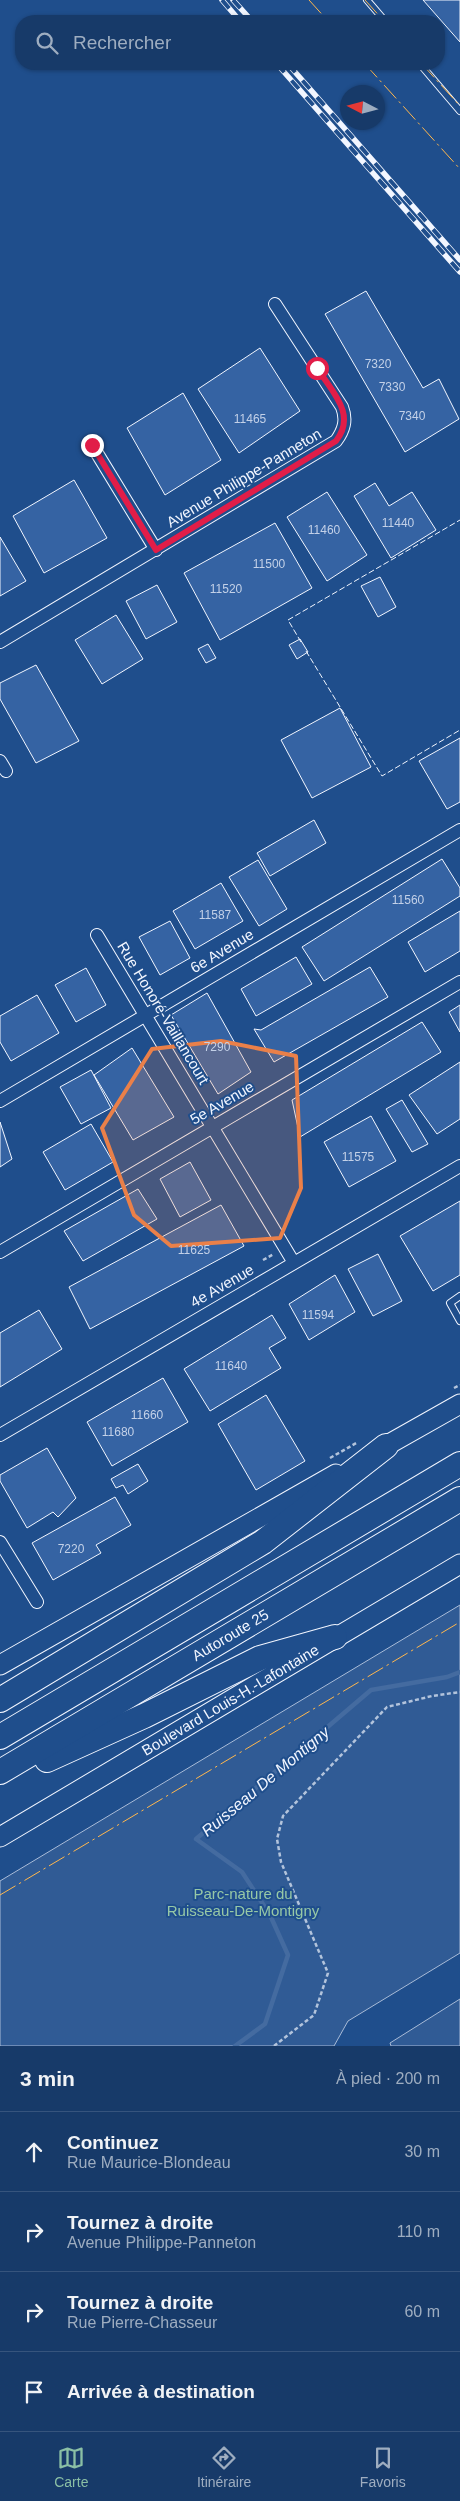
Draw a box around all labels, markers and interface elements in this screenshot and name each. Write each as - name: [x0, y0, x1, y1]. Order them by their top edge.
- search box: [15, 15, 445, 70]
- icon: search: [33, 29, 61, 57]
- text: Rechercher: [73, 32, 171, 53]
- north arrow: [340, 85, 385, 130]
- route start: [306, 357, 329, 380]
- house number: 7320: [365, 357, 392, 371]
- house number: 7330: [379, 380, 406, 394]
- house number: 7340: [399, 409, 426, 423]
- house number: 11465: [234, 412, 267, 426]
- street label: Avenue Philippe-Panneton: [163, 425, 324, 531]
- route end: [81, 434, 104, 457]
- house number: 11440: [382, 516, 415, 530]
- house number: 11460: [308, 523, 341, 537]
- house number: 11500: [253, 557, 286, 571]
- house number: 11520: [210, 582, 243, 596]
- house number: 11560: [392, 893, 425, 907]
- house number: 11587: [199, 908, 232, 922]
- street label: 6e Avenue: [187, 925, 256, 976]
- street label: Rue Honoré-Vaillancourt: [114, 938, 213, 1088]
- house number: 7290: [204, 1040, 231, 1054]
- street label: 5e Avenue: [187, 1078, 257, 1128]
- house number: 11575: [342, 1150, 375, 1164]
- house number: 11625: [178, 1243, 211, 1257]
- street label: 4e Avenue: [187, 1261, 257, 1311]
- house number: 11594: [302, 1308, 335, 1322]
- house number: 11640: [215, 1359, 248, 1373]
- house number: 11660: [131, 1408, 164, 1422]
- house number: 11680: [102, 1425, 135, 1439]
- house number: 7220: [58, 1542, 85, 1556]
- street label: Autoroute 25: [189, 1606, 272, 1664]
- street label: Boulevard Louis-H.-Lafontaine: [139, 1641, 322, 1759]
- water label: Ruisseau De Montigny: [198, 1722, 333, 1840]
- park label: Parc-nature du Ruisseau-De-Montigny: [167, 1885, 320, 1919]
- text: 3 min: [20, 2067, 75, 2090]
- text: À pied · 200 m: [336, 2070, 440, 2087]
- text: Continuez: [67, 2132, 159, 2153]
- icon: ahead: [20, 2138, 48, 2166]
- text: 30 m: [404, 2143, 440, 2160]
- text: Rue Maurice-Blondeau: [67, 2154, 231, 2171]
- text: Tournez à droite: [67, 2212, 213, 2233]
- icon: right: [20, 2218, 48, 2246]
- text: 110 m: [397, 2223, 440, 2240]
- text: Avenue Philippe-Panneton: [67, 2234, 256, 2251]
- text: Tournez à droite: [67, 2292, 213, 2313]
- icon: right: [20, 2298, 48, 2326]
- text: 60 m: [404, 2303, 440, 2320]
- text: Rue Pierre-Chasseur: [67, 2314, 217, 2331]
- icon: arrive: [20, 2378, 48, 2406]
- text: Arrivée à destination: [67, 2381, 255, 2402]
- tab: Carte: [54, 2444, 88, 2490]
- tab: Itinéraire: [197, 2444, 251, 2490]
- tab: Favoris: [360, 2444, 406, 2490]

